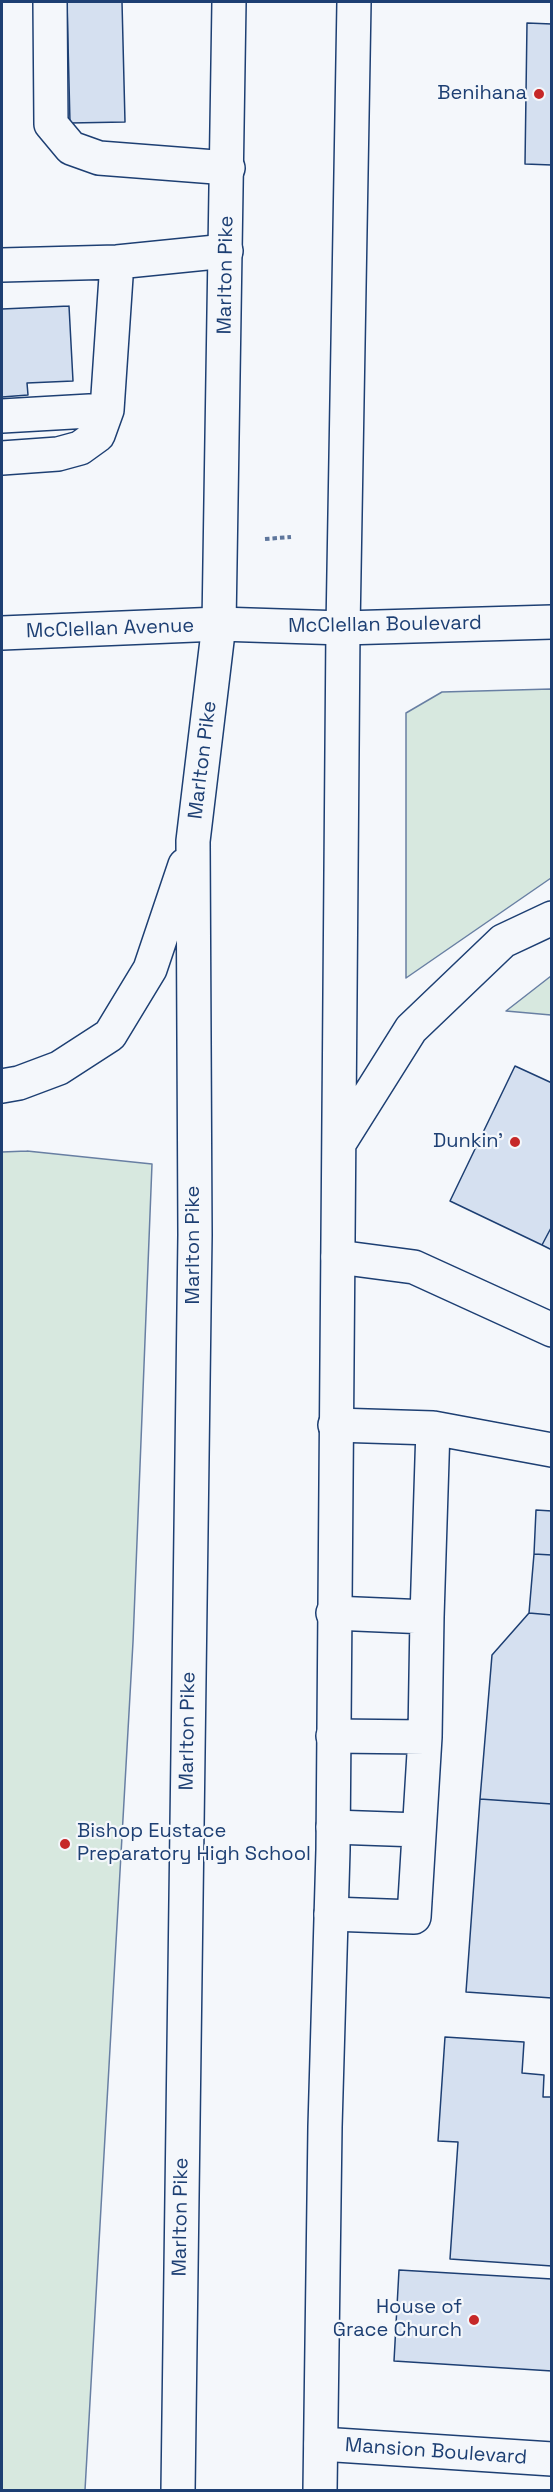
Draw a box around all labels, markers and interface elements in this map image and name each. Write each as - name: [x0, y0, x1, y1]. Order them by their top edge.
- place label: Benihana: [437, 82, 527, 106]
- marker: Benihana: [532, 87, 546, 101]
- street label: Marlton Pike: [213, 215, 239, 335]
- street label: McClellan Boulevard: [288, 611, 482, 639]
- street label: McClellan Avenue: [26, 614, 194, 644]
- street label: Marlton Pike: [184, 700, 222, 820]
- place label: Dunkin': [433, 1130, 503, 1154]
- marker: Dunkin': [508, 1135, 522, 1149]
- street label: Marlton Pike: [182, 1186, 206, 1304]
- street label: Marlton Pike: [175, 1671, 201, 1791]
- place label: Bishop Eustace Preparatory High School: [77, 1820, 311, 1867]
- marker: Bishop Eustace Preparatory High School: [58, 1837, 72, 1851]
- street label: Marlton Pike: [168, 2157, 194, 2277]
- place label: House of Grace Church: [333, 2296, 462, 2343]
- marker: House of Grace Church: [467, 2313, 481, 2327]
- street label: Mansion Boulevard: [344, 2434, 528, 2470]

